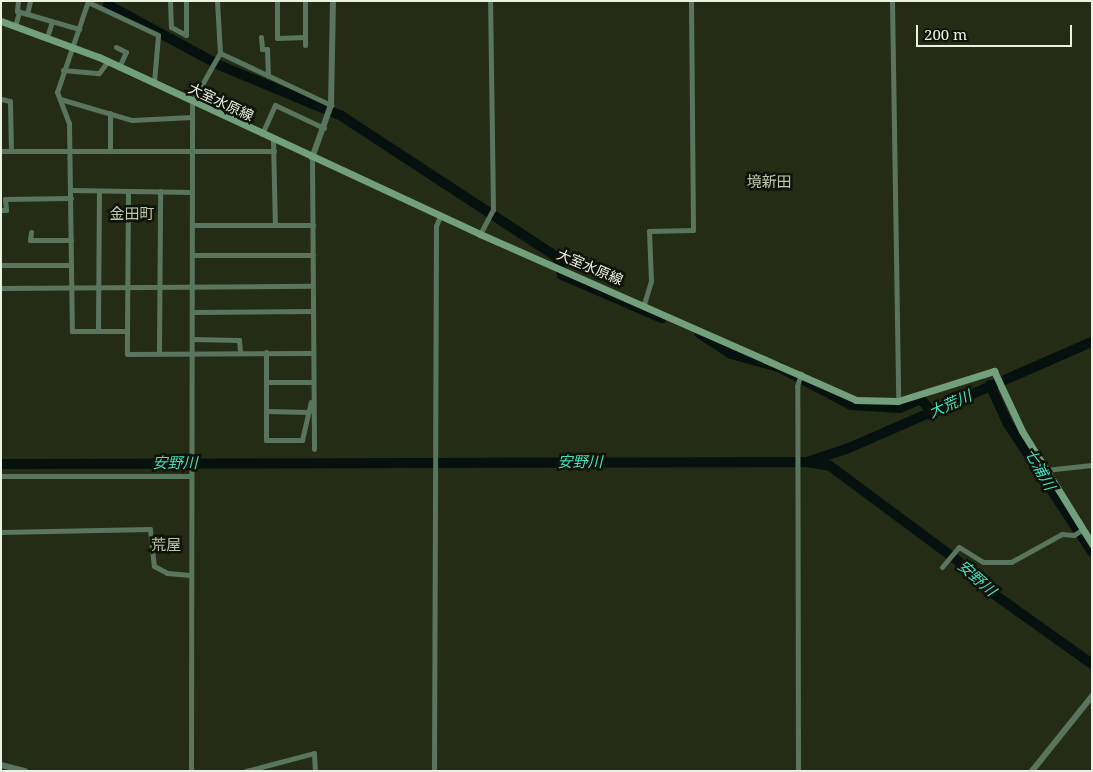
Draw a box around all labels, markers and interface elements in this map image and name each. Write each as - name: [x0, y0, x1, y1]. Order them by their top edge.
- scale bar: [918, 15, 1074, 47]
- text: 200 m: [924, 24, 967, 44]
- street label: 大室水原線: [186, 80, 256, 124]
- district label: 境新田: [747, 173, 791, 191]
- district label: 金田町: [110, 205, 154, 223]
- street label: 大室水原線: [555, 246, 625, 288]
- water label: 大荒川: [926, 387, 974, 421]
- water label: 七浦川: [1021, 445, 1059, 493]
- water label: 安野川: [558, 453, 602, 471]
- water label: 安野川: [153, 454, 197, 472]
- district label: 荒屋: [151, 536, 181, 554]
- water label: 安野川: [954, 556, 1000, 600]

